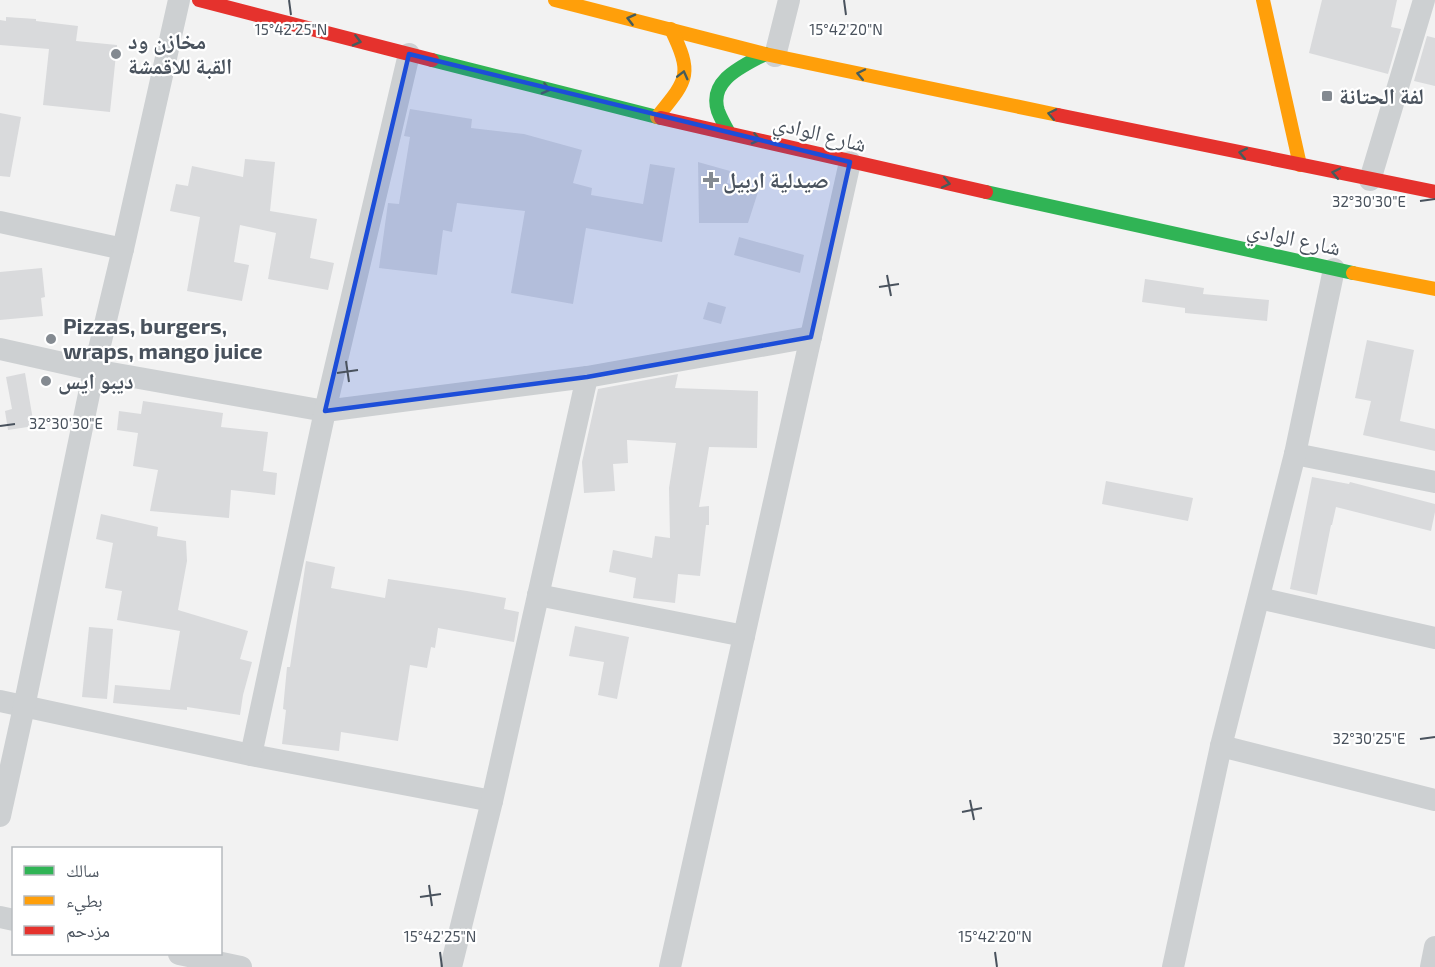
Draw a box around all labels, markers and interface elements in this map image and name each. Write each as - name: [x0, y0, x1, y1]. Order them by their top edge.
- one-way arrow: [626, 13, 636, 26]
- text: 15°42'25"N: [255, 20, 327, 38]
- text: 15°42'20"N: [809, 20, 883, 38]
- place label: مخازن ود القبة للاقمشة: [128, 27, 232, 80]
- one-way arrow: [352, 33, 362, 46]
- marker: مخازن ود القبة للاقمشة: [109, 47, 123, 61]
- one-way arrow: [856, 68, 866, 81]
- one-way arrow: [675, 70, 688, 80]
- one-way arrow: [541, 81, 551, 94]
- place label: لفة الحتانة: [1339, 82, 1424, 108]
- marker: لفة الحتانة: [1320, 89, 1334, 103]
- street label: شارع الوادي: [770, 108, 869, 162]
- one-way arrow: [1047, 108, 1057, 121]
- one-way arrow: [751, 132, 761, 145]
- one-way arrow: [1238, 147, 1248, 160]
- place label: صيدلية اربيل: [723, 166, 829, 194]
- one-way arrow: [1332, 167, 1342, 180]
- marker: صيدلية اربيل: [704, 173, 718, 187]
- one-way arrow: [941, 176, 951, 189]
- text: 32°30'30"E: [1332, 192, 1406, 210]
- street label: شارع الوادي: [1244, 214, 1343, 265]
- place label: Pizzas, burgers, wraps, mango juice: [63, 312, 263, 363]
- marker: Pizzas, burgers, wraps, mango juice: [44, 332, 58, 346]
- place label: ديبو ايس: [58, 367, 134, 395]
- marker: ديبو ايس: [39, 374, 53, 388]
- text: 32°30'30"E: [29, 414, 103, 432]
- text: 32°30'25"E: [1333, 729, 1405, 747]
- legend: [12, 847, 222, 955]
- text: سالك: [66, 859, 99, 881]
- text: بطيء: [66, 889, 103, 916]
- text: مزدحم: [66, 919, 110, 943]
- text: 15°42'25"N: [404, 927, 476, 945]
- text: 15°42'20"N: [958, 927, 1032, 945]

